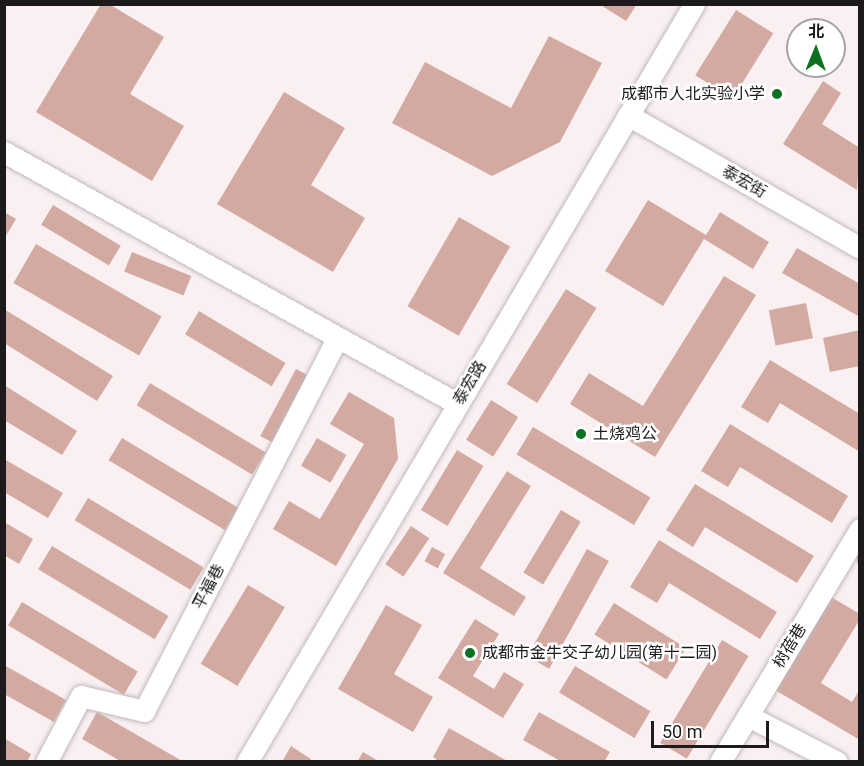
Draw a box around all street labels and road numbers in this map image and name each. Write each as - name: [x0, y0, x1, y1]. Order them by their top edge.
- street label: 泰宏街: [718, 162, 770, 202]
- street label: 泰宏路: [449, 357, 491, 409]
- street label: 平福巷: [190, 561, 228, 613]
- street label: 树蓓巷: [769, 620, 811, 672]

